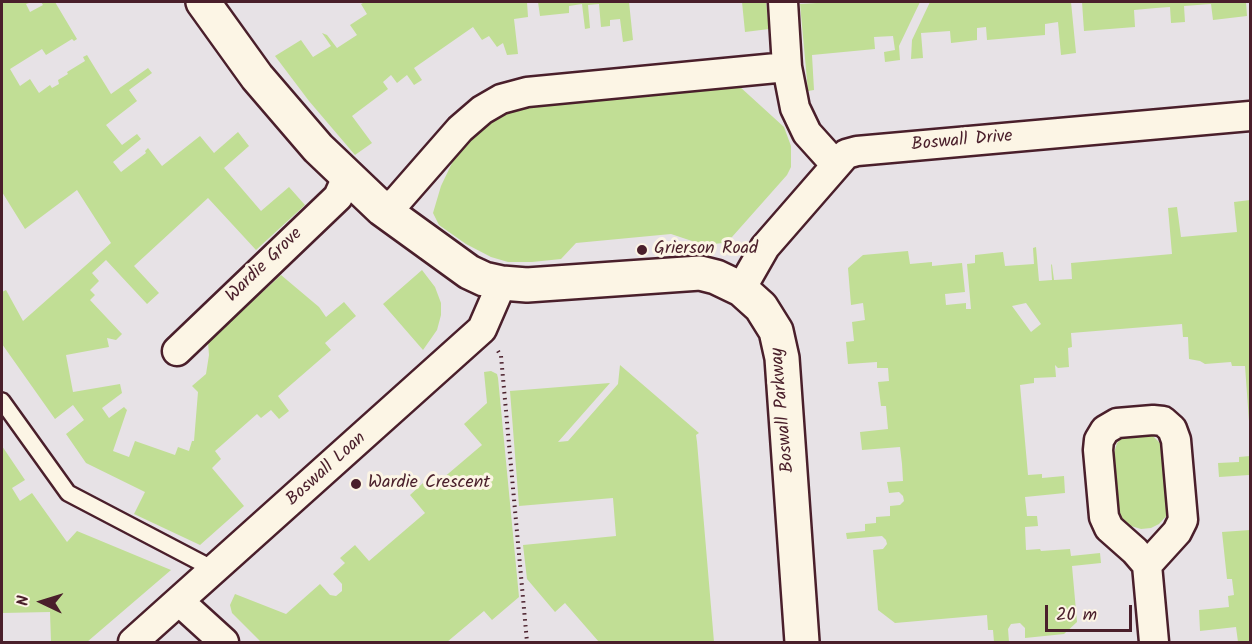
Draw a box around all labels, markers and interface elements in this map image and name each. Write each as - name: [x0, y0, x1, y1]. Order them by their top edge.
- street label: Boswall Drive: [911, 127, 1013, 157]
- street label: Wardie Grove: [222, 224, 308, 308]
- place label: Grierson Road: [654, 239, 758, 261]
- marker: Grierson Road: [635, 243, 649, 257]
- street label: Boswall Parkway: [768, 347, 800, 473]
- street label: Boswall Loan: [283, 429, 371, 511]
- place label: Wardie Crescent: [368, 473, 490, 495]
- marker: Wardie Crescent: [349, 477, 363, 491]
- north arrow: [12, 572, 72, 632]
- scale bar: [1048, 593, 1135, 631]
- text: N: [11, 595, 36, 607]
- text: 20 m: [1056, 601, 1097, 630]

